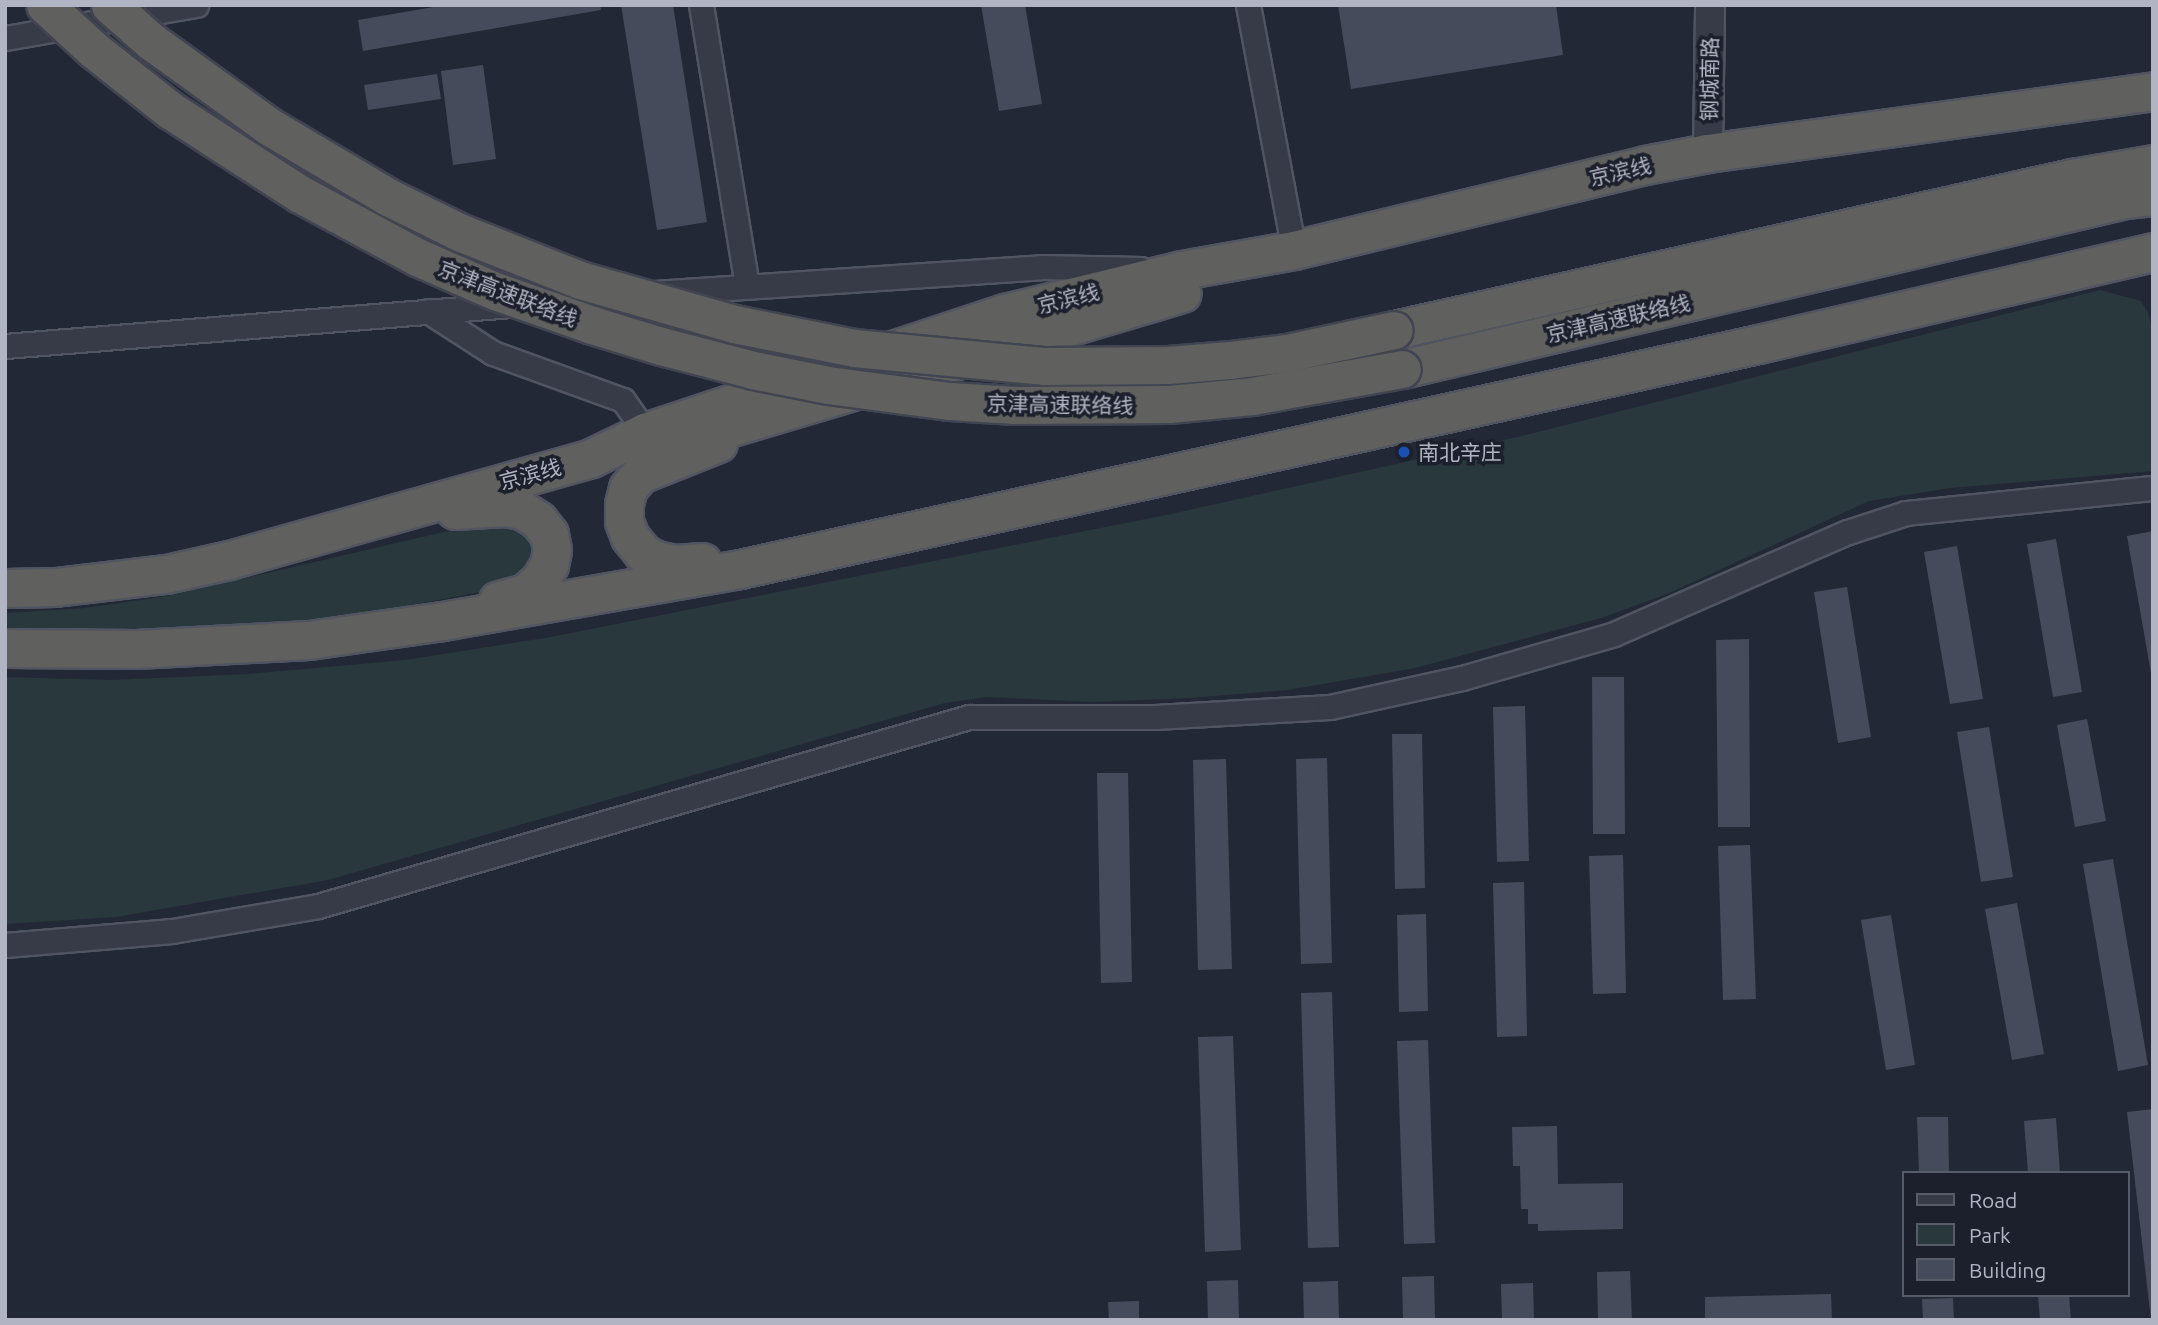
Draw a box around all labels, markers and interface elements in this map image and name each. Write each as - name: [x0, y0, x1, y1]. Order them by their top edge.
- street label: 钢城南路: [1696, 37, 1722, 121]
- street label: 京滨线: [1586, 152, 1654, 190]
- street label: 京津高速联络线: [435, 255, 581, 331]
- street label: 京滨线: [1034, 278, 1102, 318]
- street label: 京津高速联络线: [1544, 289, 1692, 347]
- street label: 京津高速联络线: [986, 390, 1134, 418]
- place label: 南北辛庄: [1418, 439, 1502, 465]
- marker: 南北辛庄: [1396, 444, 1412, 460]
- street label: 京滨线: [496, 454, 564, 494]
- legend: [1902, 1171, 2130, 1297]
- text: Road: [1969, 1188, 2017, 1212]
- text: Park: [1969, 1223, 2011, 1247]
- text: Building: [1969, 1258, 2046, 1282]

